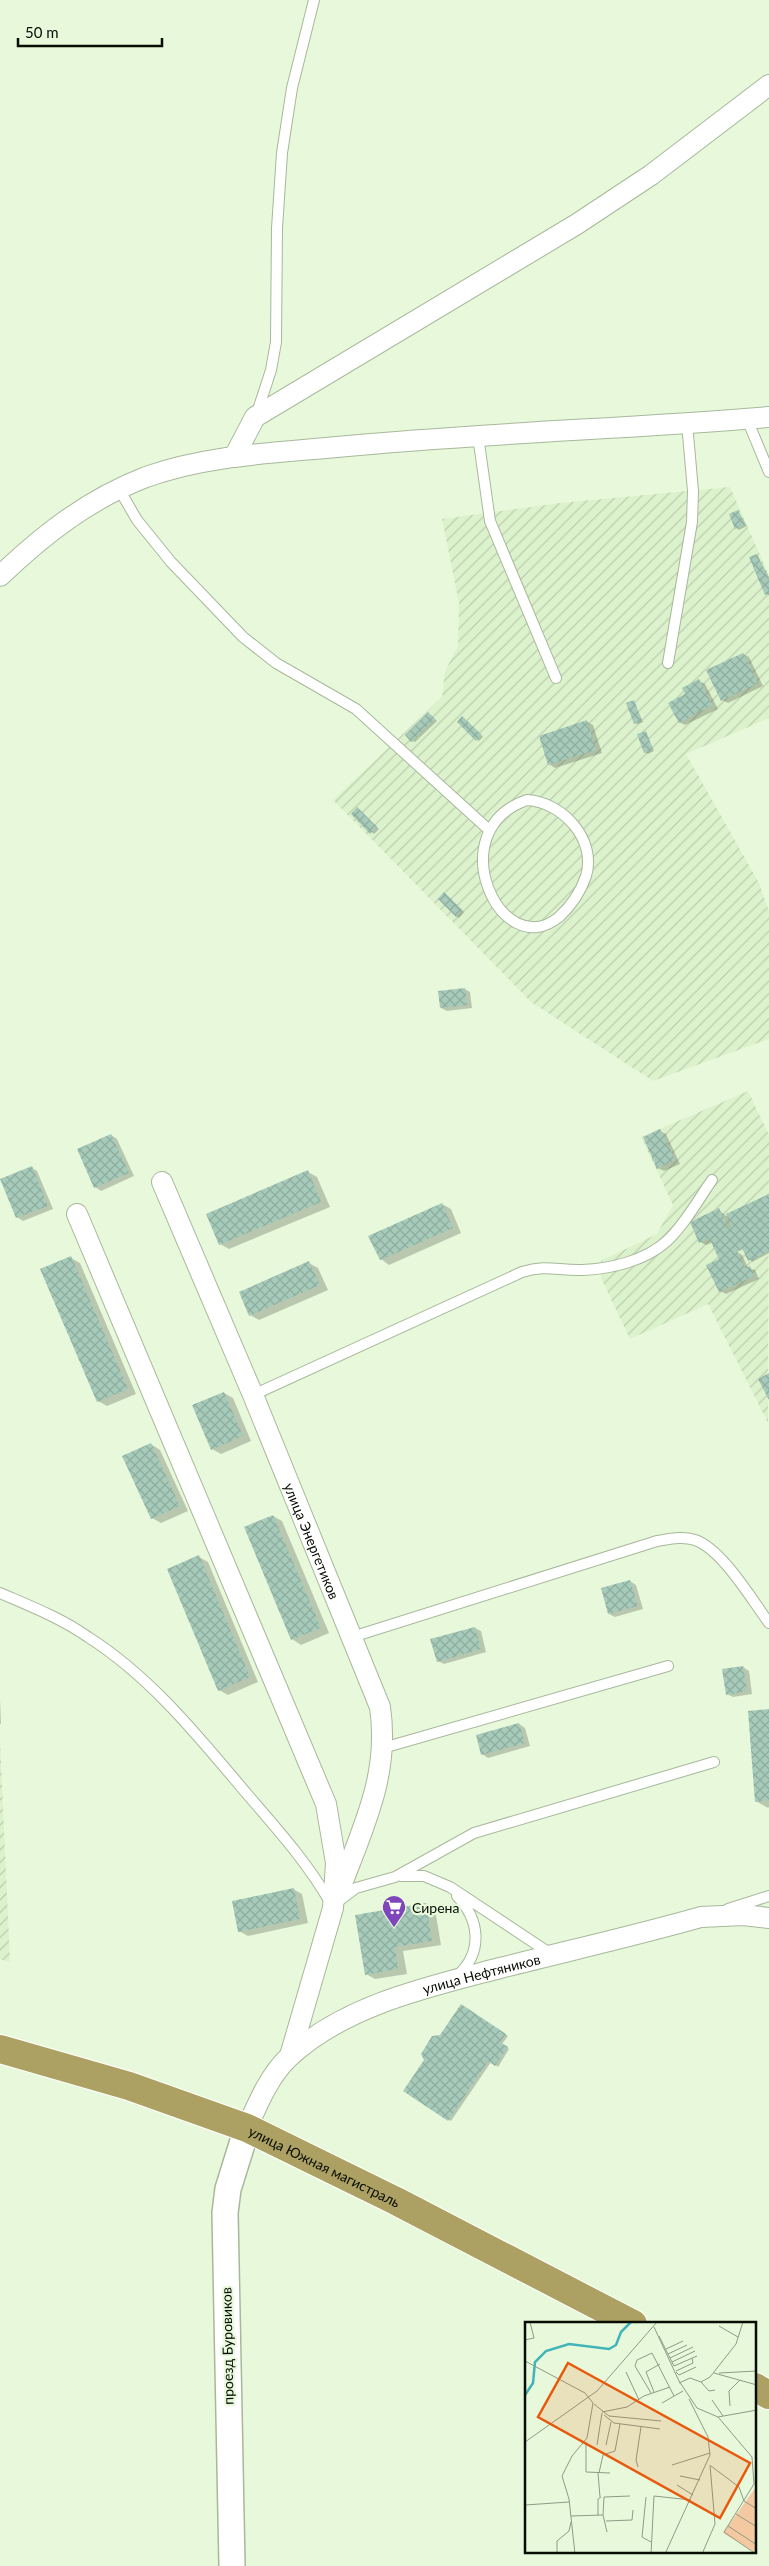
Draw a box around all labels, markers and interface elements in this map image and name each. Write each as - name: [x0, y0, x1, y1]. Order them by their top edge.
- scale bar: [18, 15, 161, 47]
- text: 50 m: [25, 23, 59, 41]
- street label: улица Энергетиков: [281, 1480, 344, 1601]
- supermarket icon: Сирена: [381, 1894, 407, 1928]
- place label: Сирена: [412, 1899, 459, 1916]
- street label: улица Нефтяников: [420, 1950, 542, 1997]
- street label: улица Южная магистраль: [246, 2122, 404, 2211]
- street label: проезд Буровиков: [217, 2287, 237, 2405]
- inset map: [525, 2322, 756, 2554]

